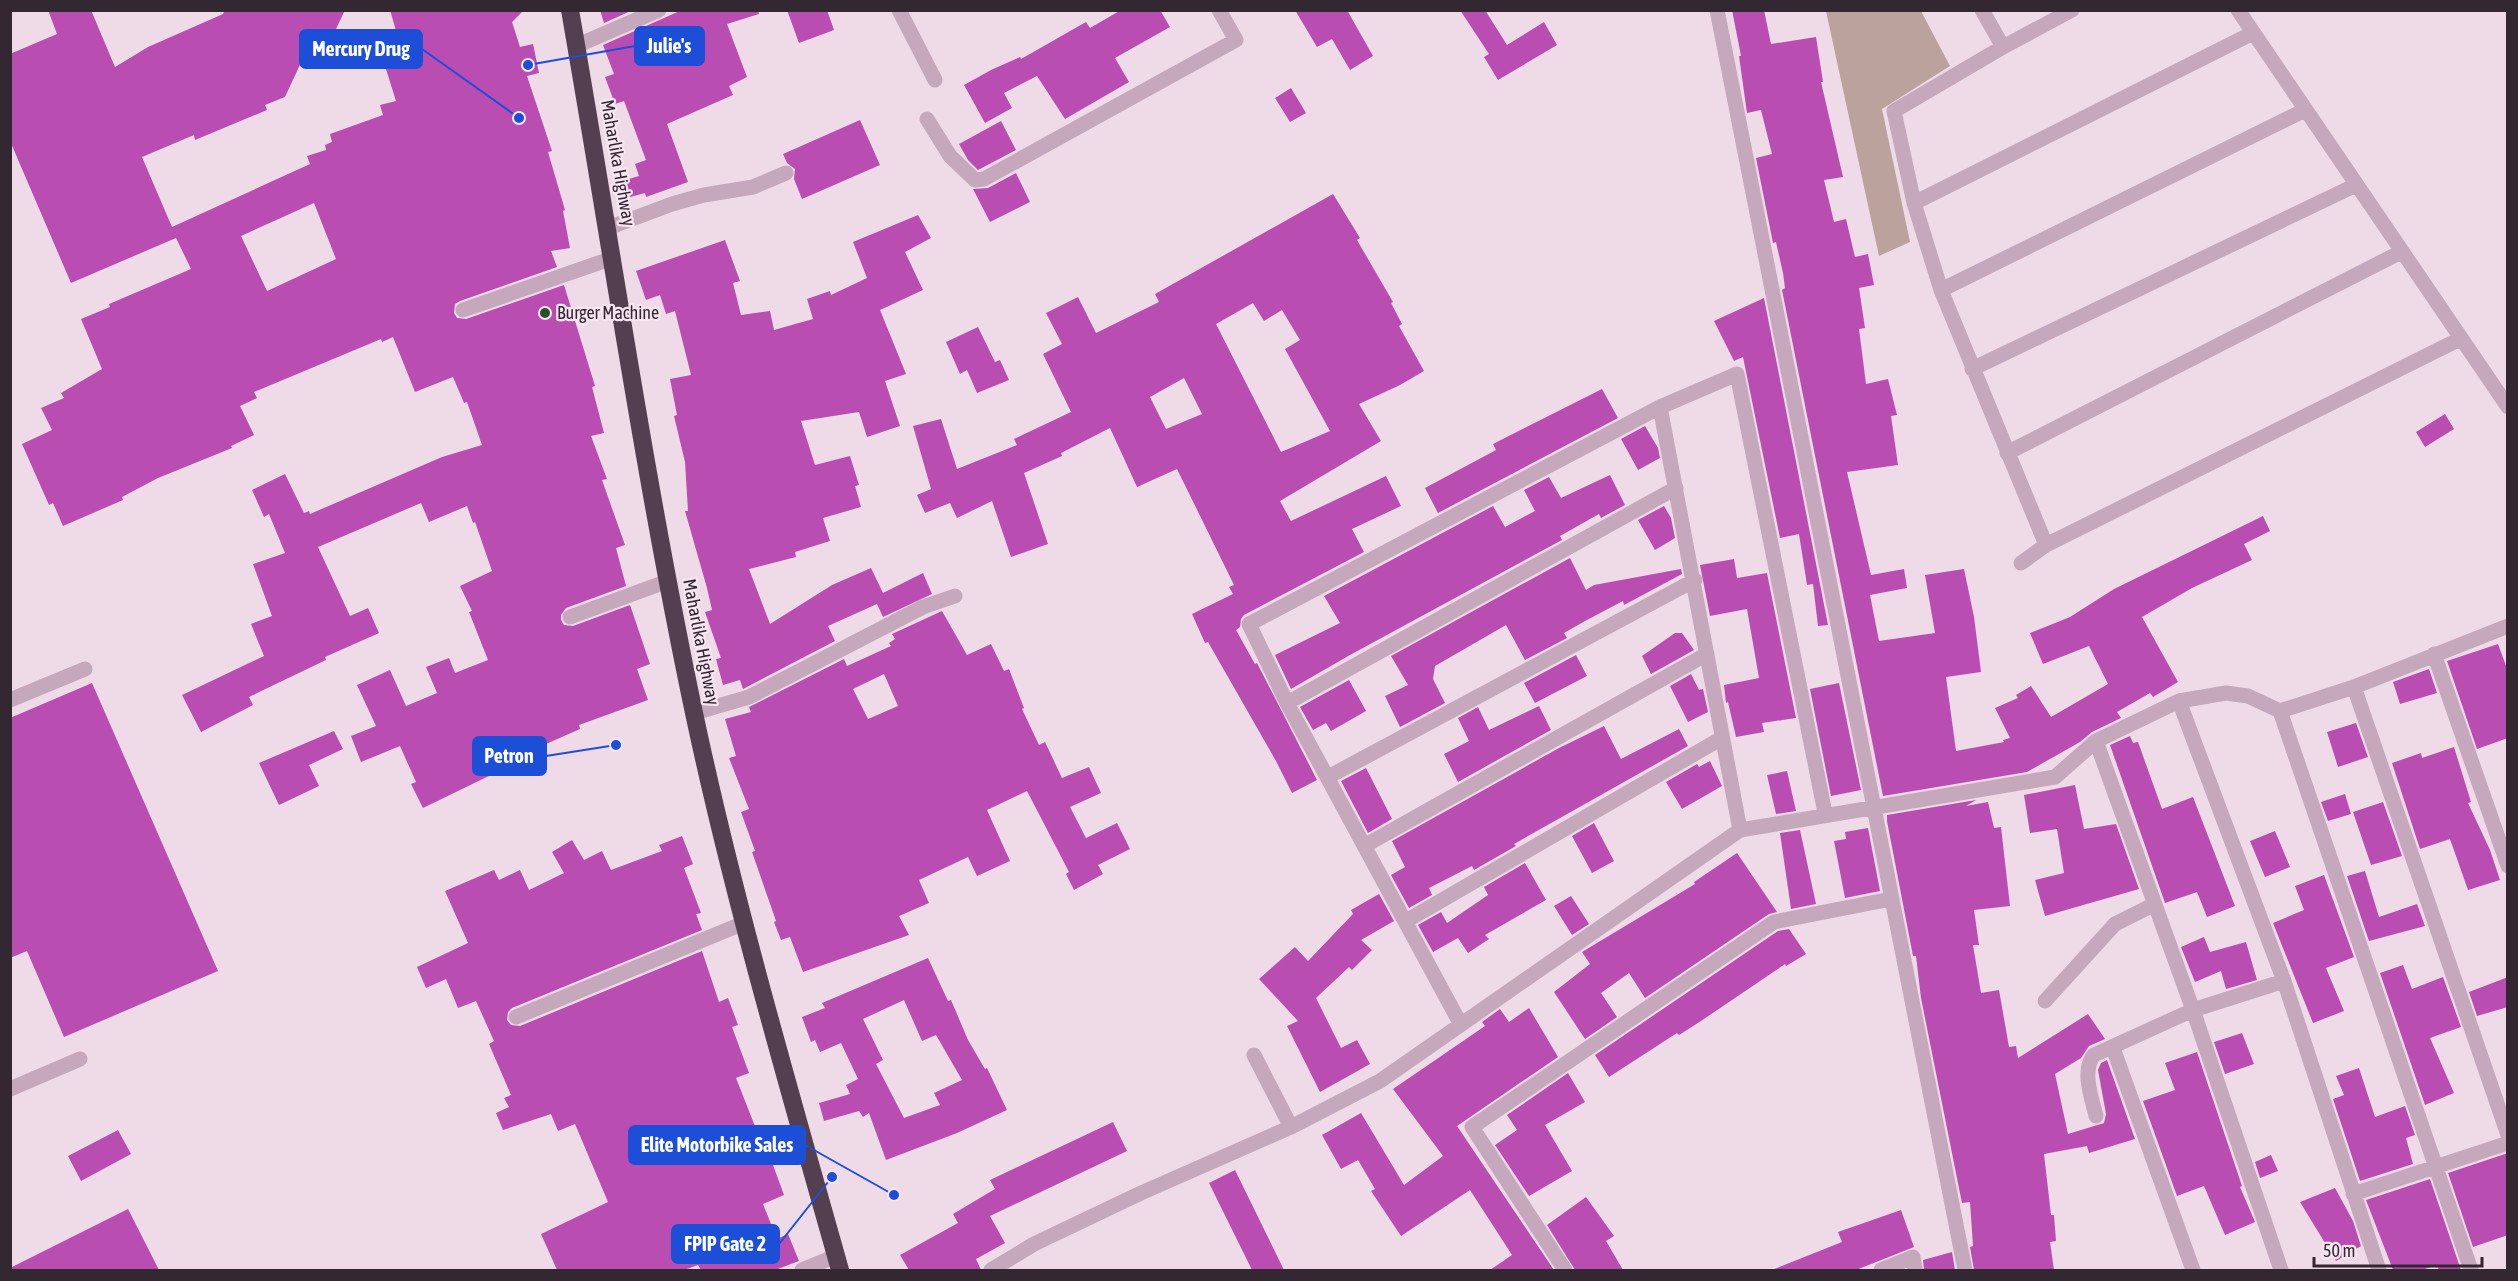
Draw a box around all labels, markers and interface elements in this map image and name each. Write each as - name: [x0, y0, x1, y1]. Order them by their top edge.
- callout: Julie's: [635, 27, 704, 65]
- callout: Mercury Drug: [300, 30, 422, 68]
- text: Julie's: [646, 34, 691, 57]
- text: Mercury Drug: [312, 37, 410, 60]
- street label: Maharlika Highway: [597, 98, 640, 228]
- place label: Burger Machine: [557, 302, 659, 323]
- marker: Burger Machine: [538, 306, 552, 320]
- street label: Maharlika Highway: [679, 577, 724, 707]
- callout: Petron: [473, 737, 546, 775]
- text: Petron: [484, 744, 534, 767]
- callout: Elite Motorbike Sales: [629, 1126, 805, 1164]
- text: Elite Motorbike Sales: [641, 1133, 793, 1156]
- callout: FPIP Gate 2: [672, 1225, 779, 1263]
- scale bar: [2314, 1230, 2482, 1268]
- text: FPIP Gate 2: [684, 1232, 766, 1255]
- text: 50 m: [2323, 1240, 2355, 1261]

